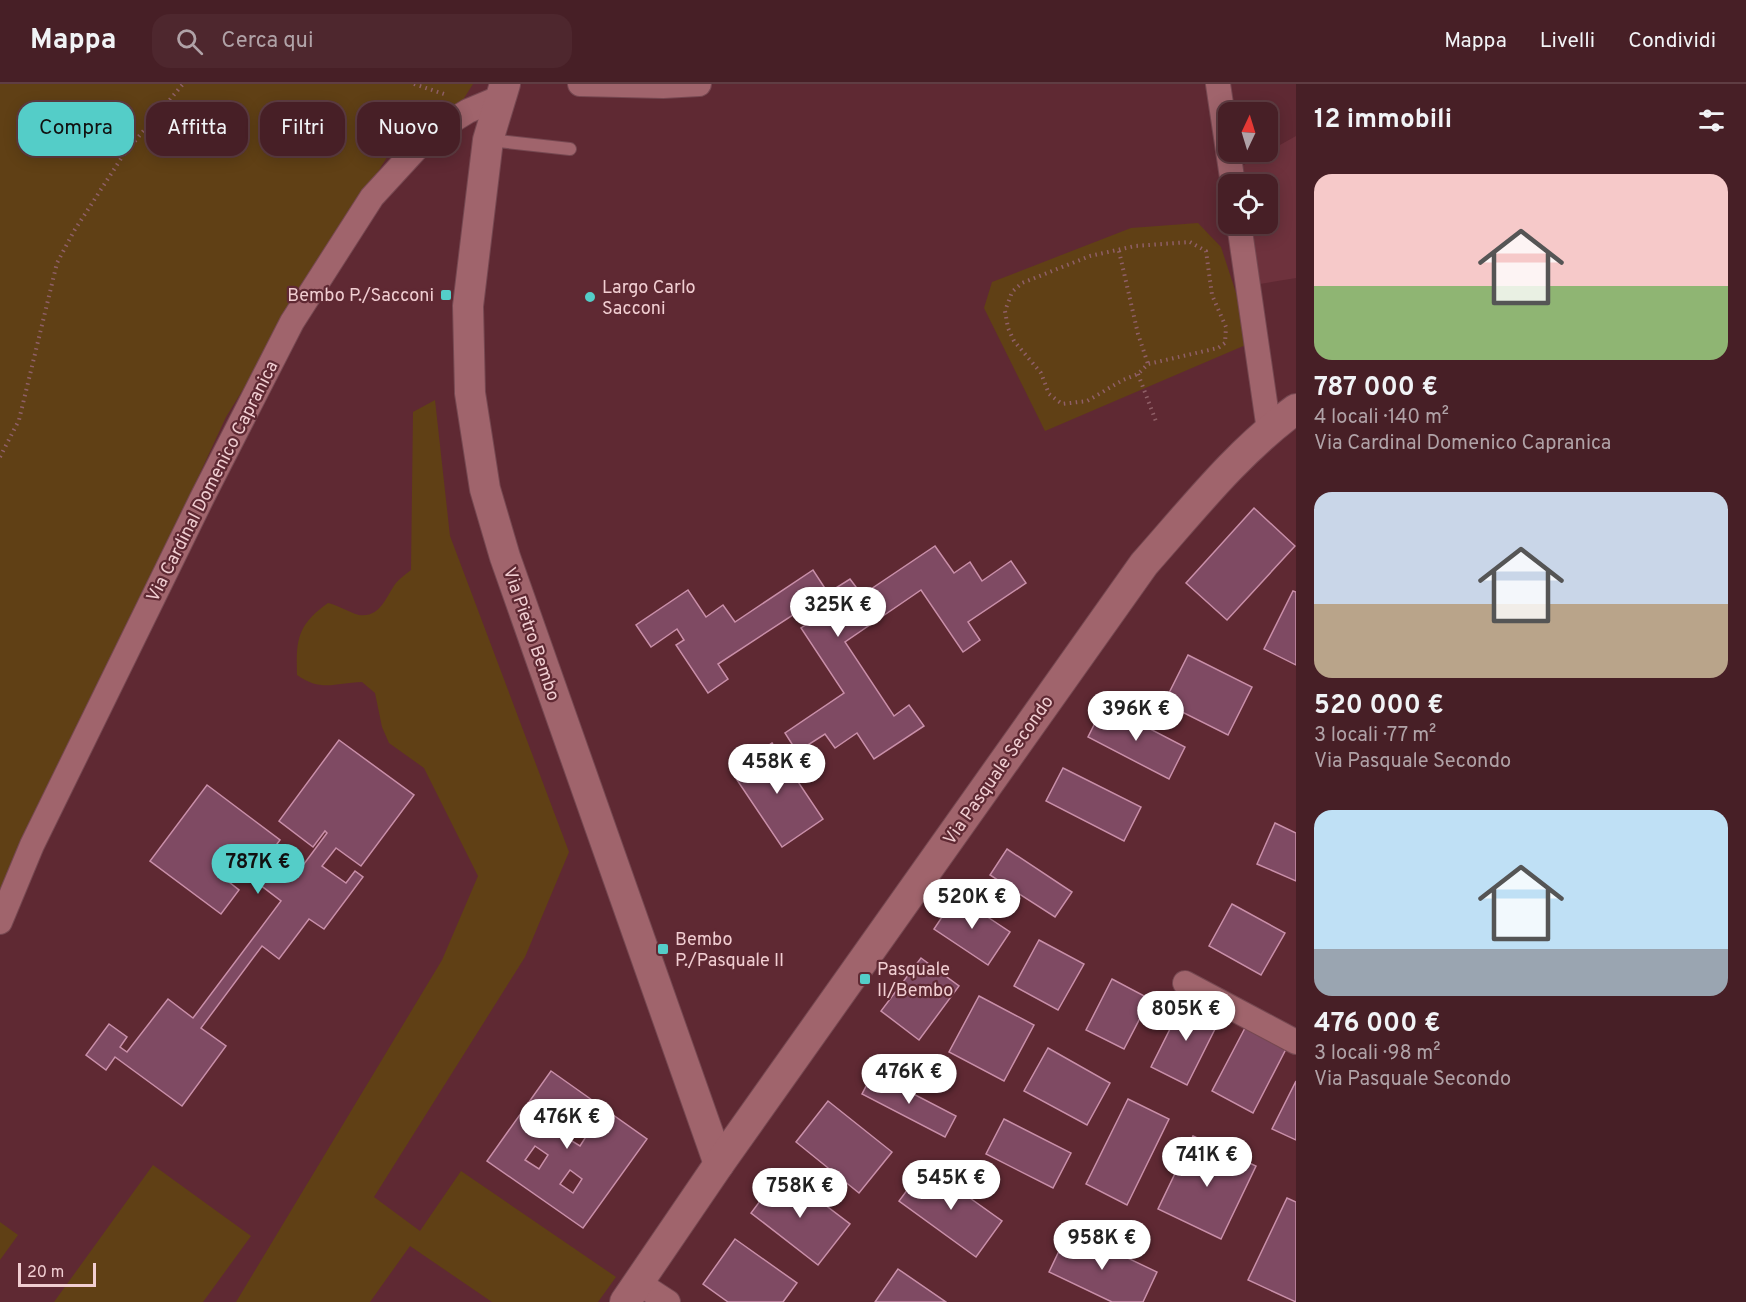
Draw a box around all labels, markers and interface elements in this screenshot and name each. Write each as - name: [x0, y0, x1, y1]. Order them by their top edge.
- search box: [152, 14, 572, 68]
- text: Mappa: [30, 23, 116, 59]
- icon: search: [173, 25, 206, 58]
- text: Cerca qui: [221, 28, 314, 55]
- text: Mappa: [1444, 28, 1507, 55]
- text: Livelli: [1540, 28, 1595, 55]
- text: Condividi: [1628, 28, 1716, 55]
- chip: Compra: [18, 102, 134, 156]
- chip: Affitta: [146, 102, 248, 156]
- chip: Filtri: [260, 102, 345, 156]
- chip: Nuovo: [357, 102, 460, 156]
- north arrow: [1218, 102, 1278, 162]
- map controls: [1218, 102, 1278, 234]
- text: 12 immobili: [1314, 104, 1452, 137]
- icon: filters: [1695, 104, 1728, 137]
- button: locate: [1218, 174, 1278, 234]
- icon: home: [1467, 213, 1575, 321]
- place label: Largo Carlo Sacconi: [602, 277, 696, 321]
- place label: Bembo P./Sacconi: [287, 285, 434, 308]
- marker: Bembo P./Sacconi: [439, 288, 453, 302]
- marker: Largo Carlo Sacconi: [583, 290, 597, 304]
- street label: Via Cardinal Domenico Capranica: [142, 357, 284, 606]
- text: 787 000 €: [1314, 372, 1438, 405]
- text: 4 locali · 140 m²: [1314, 405, 1449, 431]
- text: Via Cardinal Domenico Capranica: [1314, 431, 1611, 457]
- icon: home: [1467, 531, 1575, 639]
- street label: Via Pietro Bembo: [497, 565, 564, 704]
- pin: 325K €: [789, 587, 887, 638]
- text: 325K €: [804, 593, 872, 619]
- text: 520 000 €: [1314, 690, 1444, 723]
- pin: 396K €: [1087, 691, 1185, 742]
- street label: Via Pasquale Secondo: [939, 692, 1060, 850]
- text: 396K €: [1102, 697, 1170, 723]
- text: 3 locali · 77 m²: [1314, 723, 1436, 749]
- pin: 458K €: [728, 744, 826, 795]
- text: Via Pasquale Secondo: [1314, 749, 1511, 775]
- text: 458K €: [742, 750, 812, 776]
- pin: 787K €: [209, 844, 307, 895]
- icon: home: [1467, 849, 1575, 957]
- text: 787K €: [226, 850, 290, 876]
- pin: 520K €: [923, 879, 1021, 930]
- text: 520K €: [937, 885, 1007, 911]
- place label: Bembo P./Pasquale II: [675, 929, 784, 973]
- marker: Bembo P./Pasquale II: [656, 942, 670, 956]
- place label: Pasquale II/Bembo: [877, 959, 953, 1003]
- marker: Pasquale II/Bembo: [858, 972, 872, 986]
- pin: 805K €: [1137, 991, 1235, 1042]
- text: 805K €: [1151, 997, 1221, 1023]
- text: 476 000 €: [1314, 1008, 1440, 1041]
- text: 3 locali · 98 m²: [1314, 1041, 1441, 1067]
- pin: 476K €: [860, 1054, 958, 1105]
- text: 476K €: [876, 1060, 942, 1086]
- text: Via Pasquale Secondo: [1314, 1067, 1511, 1093]
- pin: 476K €: [518, 1099, 616, 1150]
- text: 476K €: [534, 1105, 600, 1131]
- pin: 741K €: [1158, 1137, 1256, 1188]
- text: 741K €: [1176, 1143, 1238, 1169]
- pin: 545K €: [902, 1160, 1000, 1211]
- text: 545K €: [916, 1166, 986, 1192]
- pin: 758K €: [751, 1168, 849, 1219]
- text: 758K €: [766, 1174, 834, 1200]
- pin: 958K €: [1053, 1220, 1151, 1271]
- text: 958K €: [1068, 1226, 1136, 1252]
- scale bar: [18, 1260, 96, 1288]
- text: 20 m: [27, 1263, 64, 1283]

